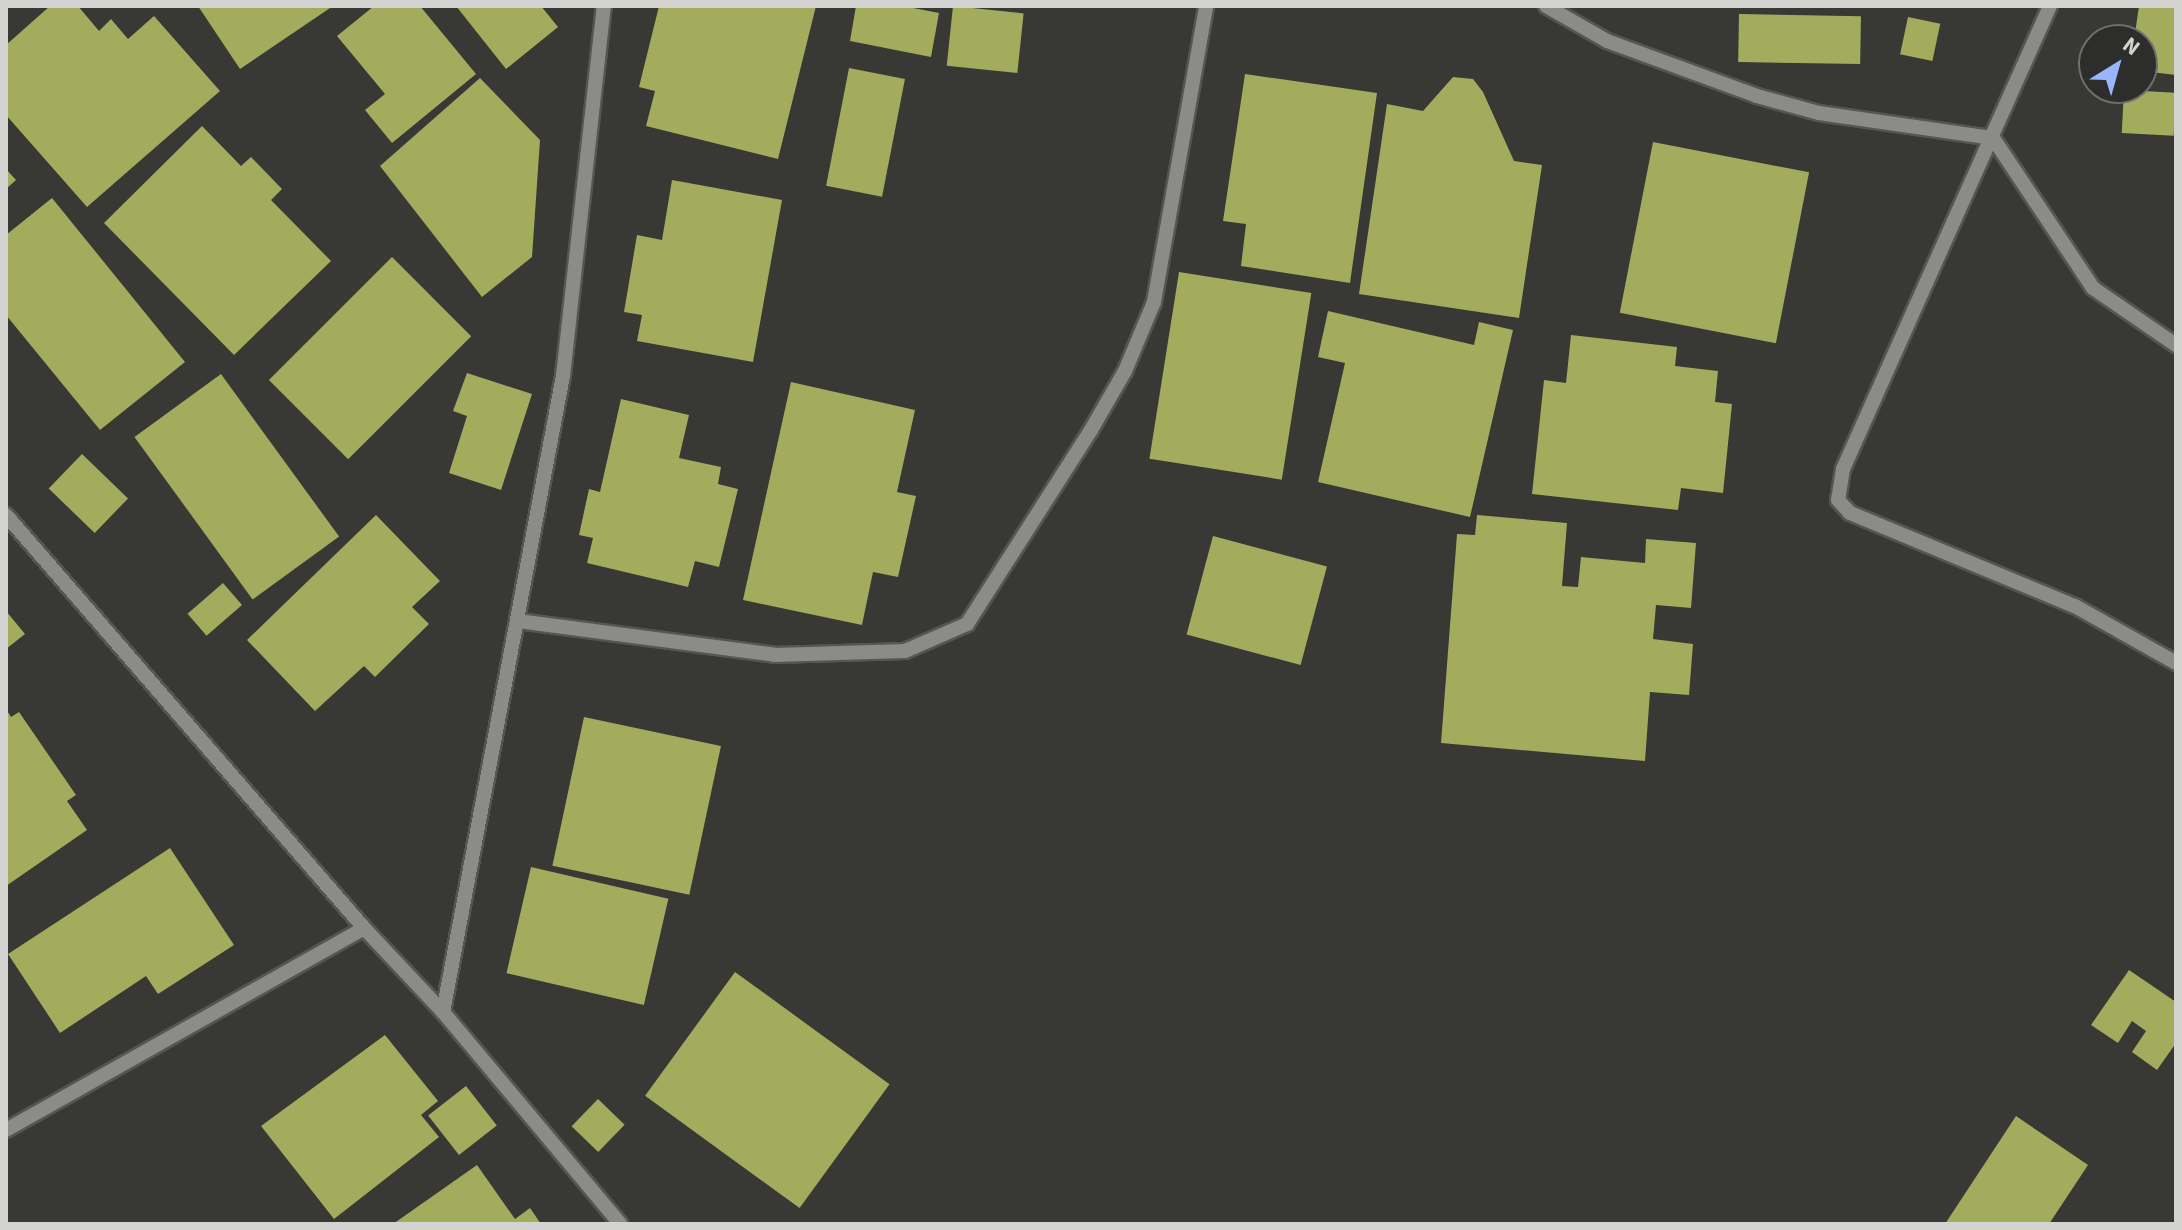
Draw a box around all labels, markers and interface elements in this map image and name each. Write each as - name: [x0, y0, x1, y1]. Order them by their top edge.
- north arrow: [2078, 24, 2158, 104]
- text: N: [2116, 29, 2147, 64]

